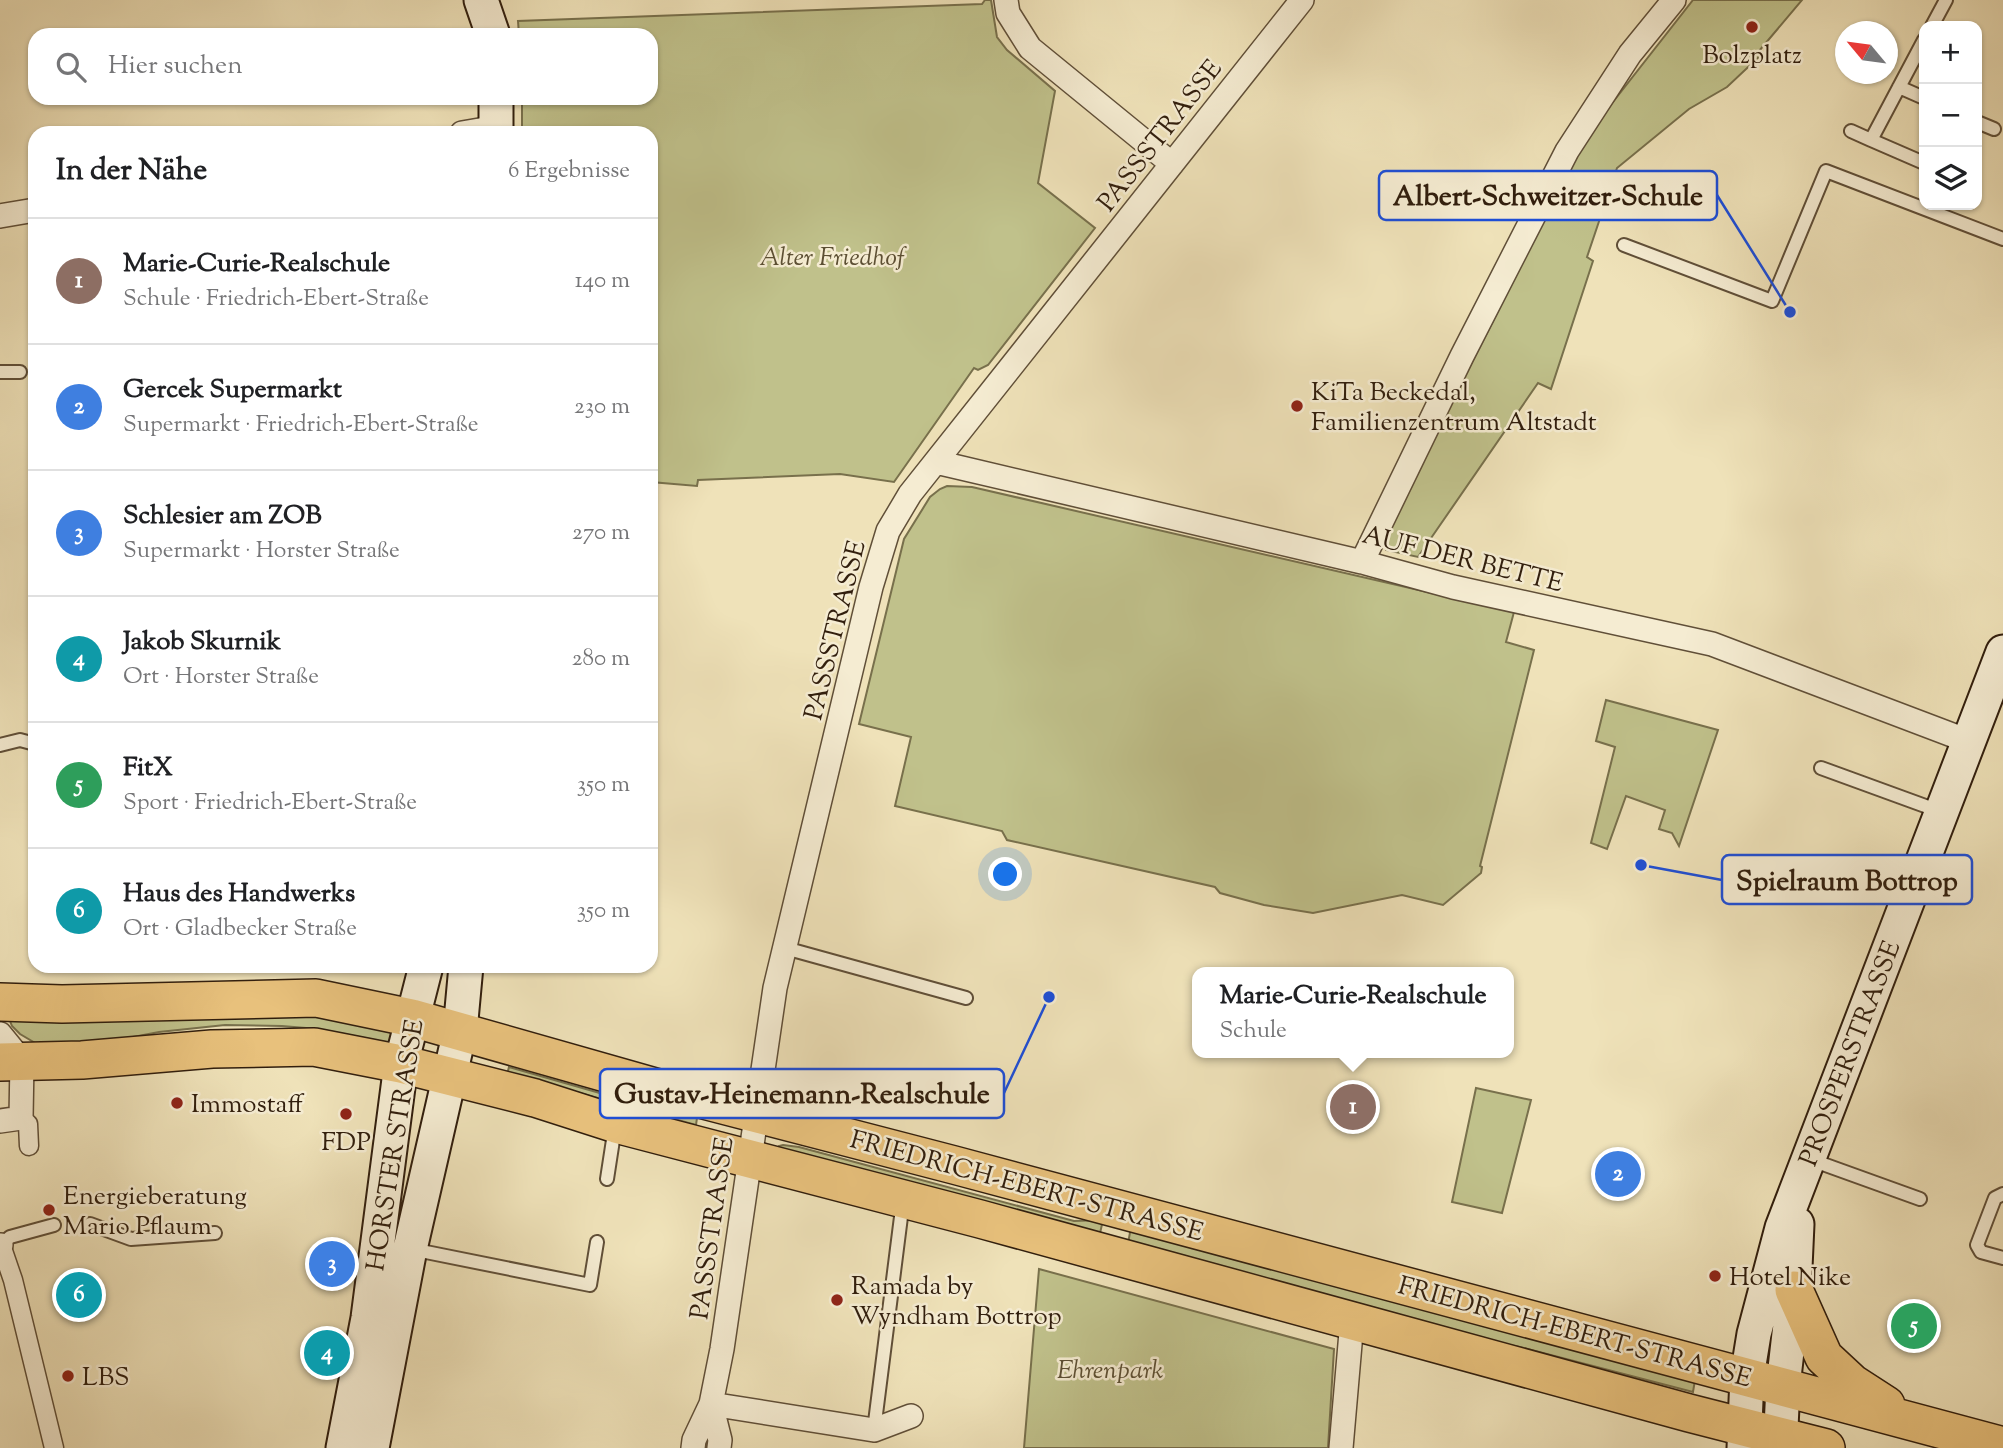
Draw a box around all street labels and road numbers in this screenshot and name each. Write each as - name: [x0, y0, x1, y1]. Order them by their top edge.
- street label: PASSSTRASSE: [1090, 52, 1232, 220]
- street label: AUF DER BETTE: [1358, 518, 1567, 603]
- street label: PASSSTRASSE: [796, 537, 877, 724]
- street label: PROSPERSTRASSE: [1791, 936, 1911, 1172]
- street label: HORSTER STRASSE: [358, 1016, 435, 1274]
- street label: FRIEDRICH-EBERT-STRASSE: [846, 1122, 1207, 1253]
- street label: PASSSTRASSE: [682, 1134, 745, 1322]
- street label: FRIEDRICH-EBERT-STRASSE: [1394, 1268, 1755, 1399]

